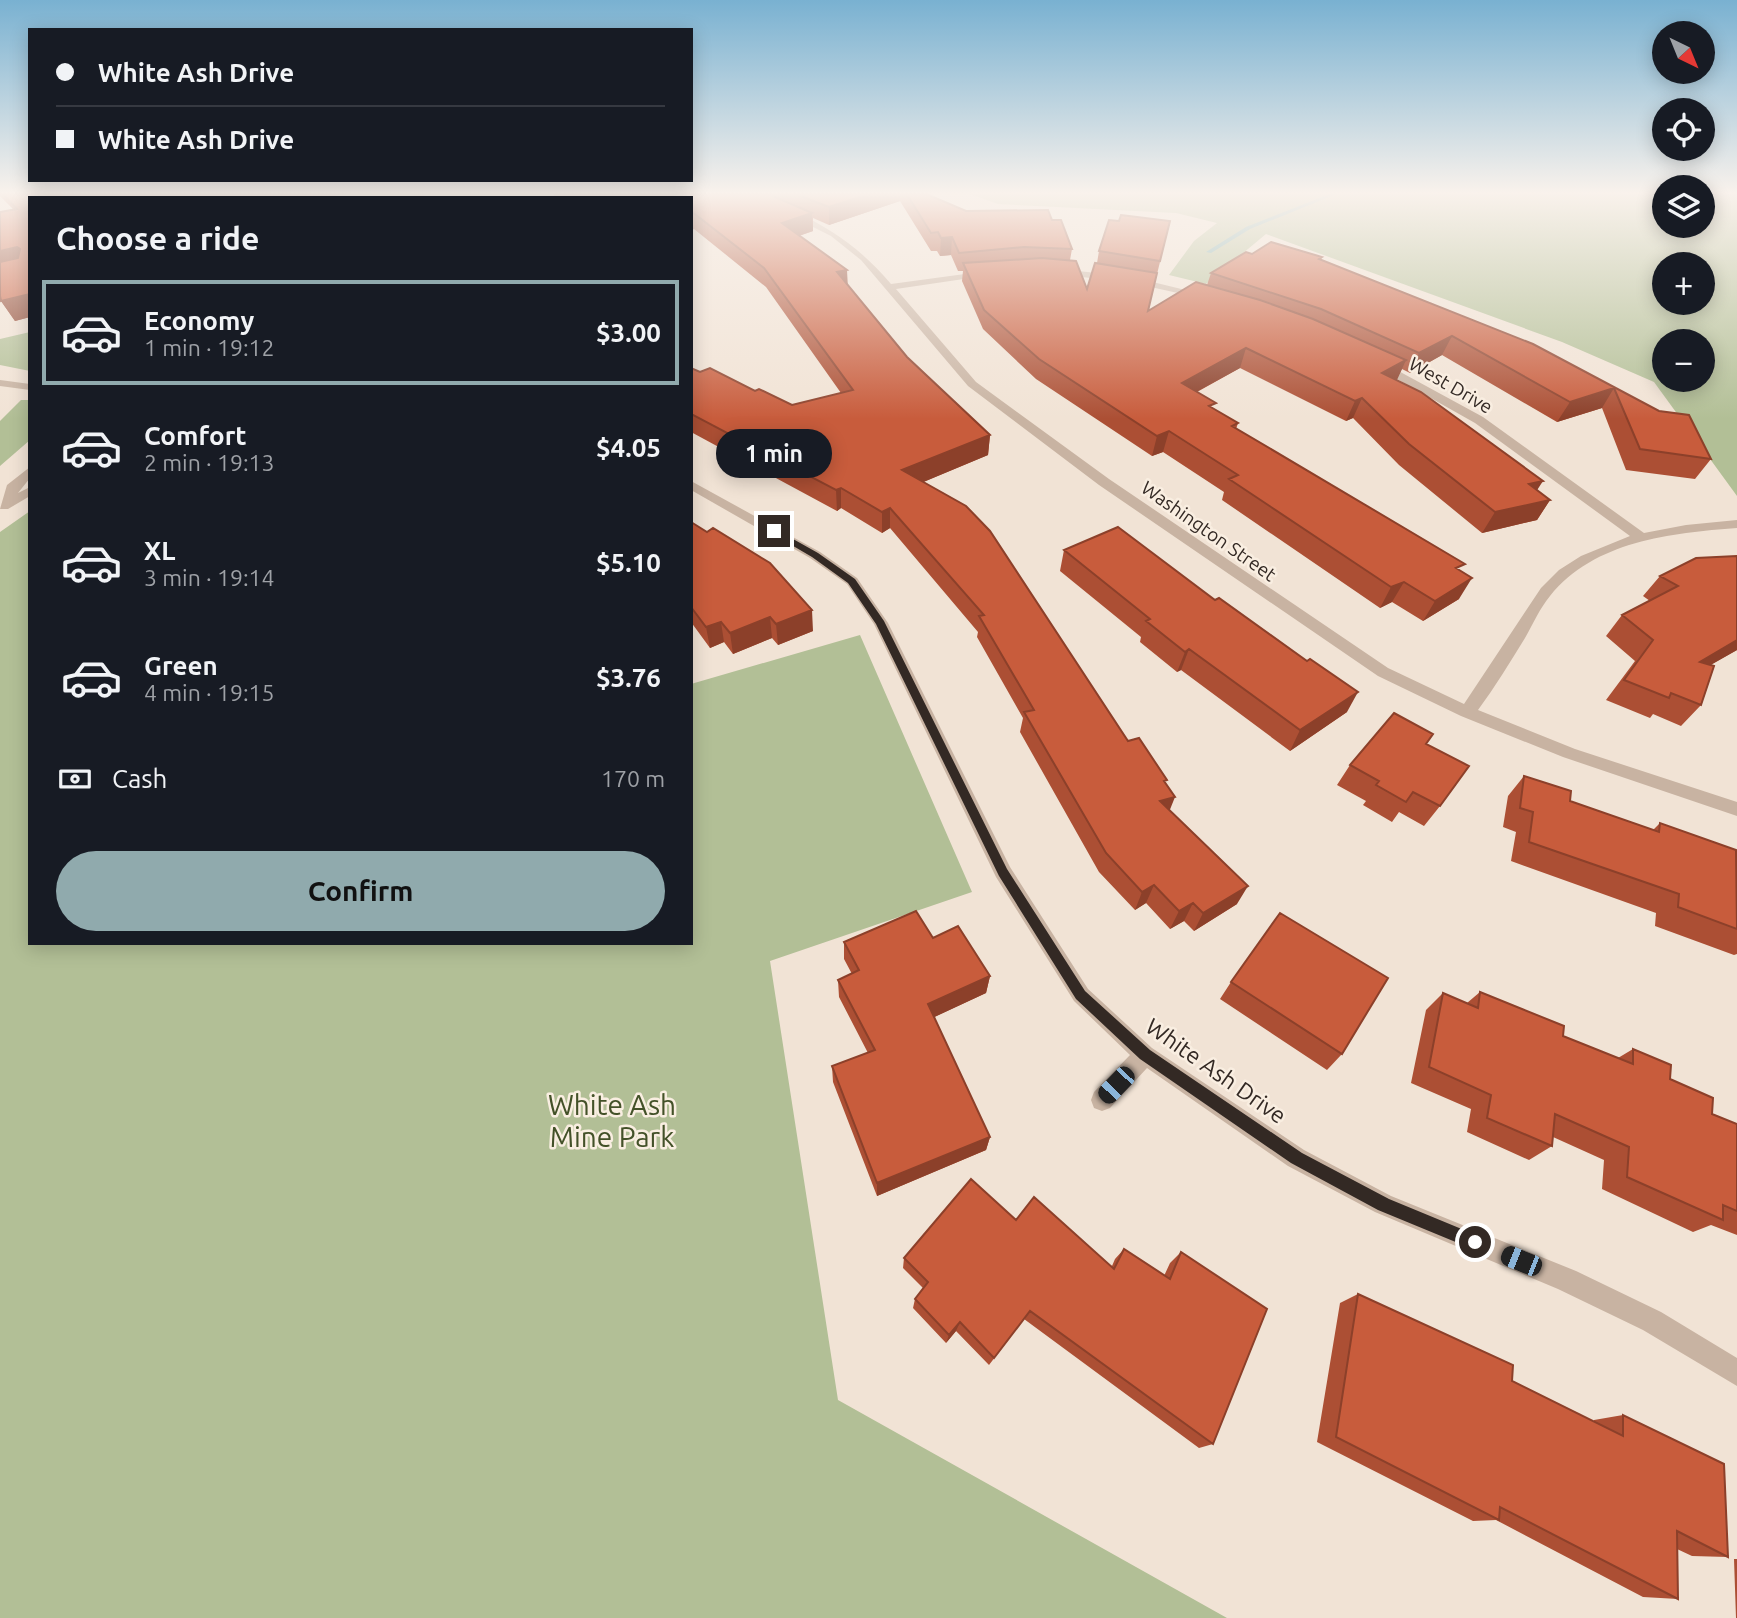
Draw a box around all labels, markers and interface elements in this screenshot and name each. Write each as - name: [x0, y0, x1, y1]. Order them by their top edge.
- north arrow: [1652, 21, 1715, 84]
- map controls: [1652, 21, 1715, 392]
- text: White Ash Drive: [98, 58, 294, 87]
- button: locate: [1652, 98, 1715, 161]
- text: White Ash Drive: [98, 125, 294, 154]
- button: layers: [1652, 175, 1715, 238]
- text: Choose a ride: [56, 220, 259, 256]
- button: +: [1652, 252, 1715, 315]
- icon: car: [60, 301, 123, 364]
- text: Economy: [144, 306, 254, 335]
- text: $3.00: [596, 318, 661, 347]
- button: −: [1652, 329, 1715, 392]
- text: 1 min · 19:12: [144, 335, 275, 360]
- street label: West Drive: [1405, 352, 1497, 418]
- icon: car: [60, 416, 123, 479]
- text: Comfort: [144, 421, 247, 450]
- callout: 1 min: [716, 430, 832, 478]
- text: $4.05: [596, 433, 661, 462]
- text: 1 min: [745, 441, 803, 466]
- text: 2 min · 19:13: [144, 450, 275, 475]
- street label: Washington Street: [1137, 476, 1281, 586]
- route end: [758, 515, 790, 547]
- icon: car: [60, 531, 123, 594]
- text: XL: [144, 536, 175, 565]
- text: $5.10: [596, 548, 661, 577]
- text: 3 min · 19:14: [144, 565, 275, 590]
- icon: car: [60, 646, 123, 709]
- text: Green: [144, 651, 218, 680]
- text: $3.76: [596, 663, 661, 692]
- text: 4 min · 19:15: [144, 680, 275, 705]
- icon: cash: [56, 760, 94, 798]
- text: Cash: [112, 764, 167, 793]
- text: 170 m: [601, 766, 665, 791]
- button: Confirm: [56, 851, 665, 931]
- street label: White Ash Drive: [1142, 1013, 1291, 1128]
- car: [1094, 1063, 1139, 1107]
- park label: White Ash Mine Park: [548, 1089, 676, 1152]
- route start: [1459, 1226, 1491, 1258]
- car: [1498, 1243, 1545, 1279]

